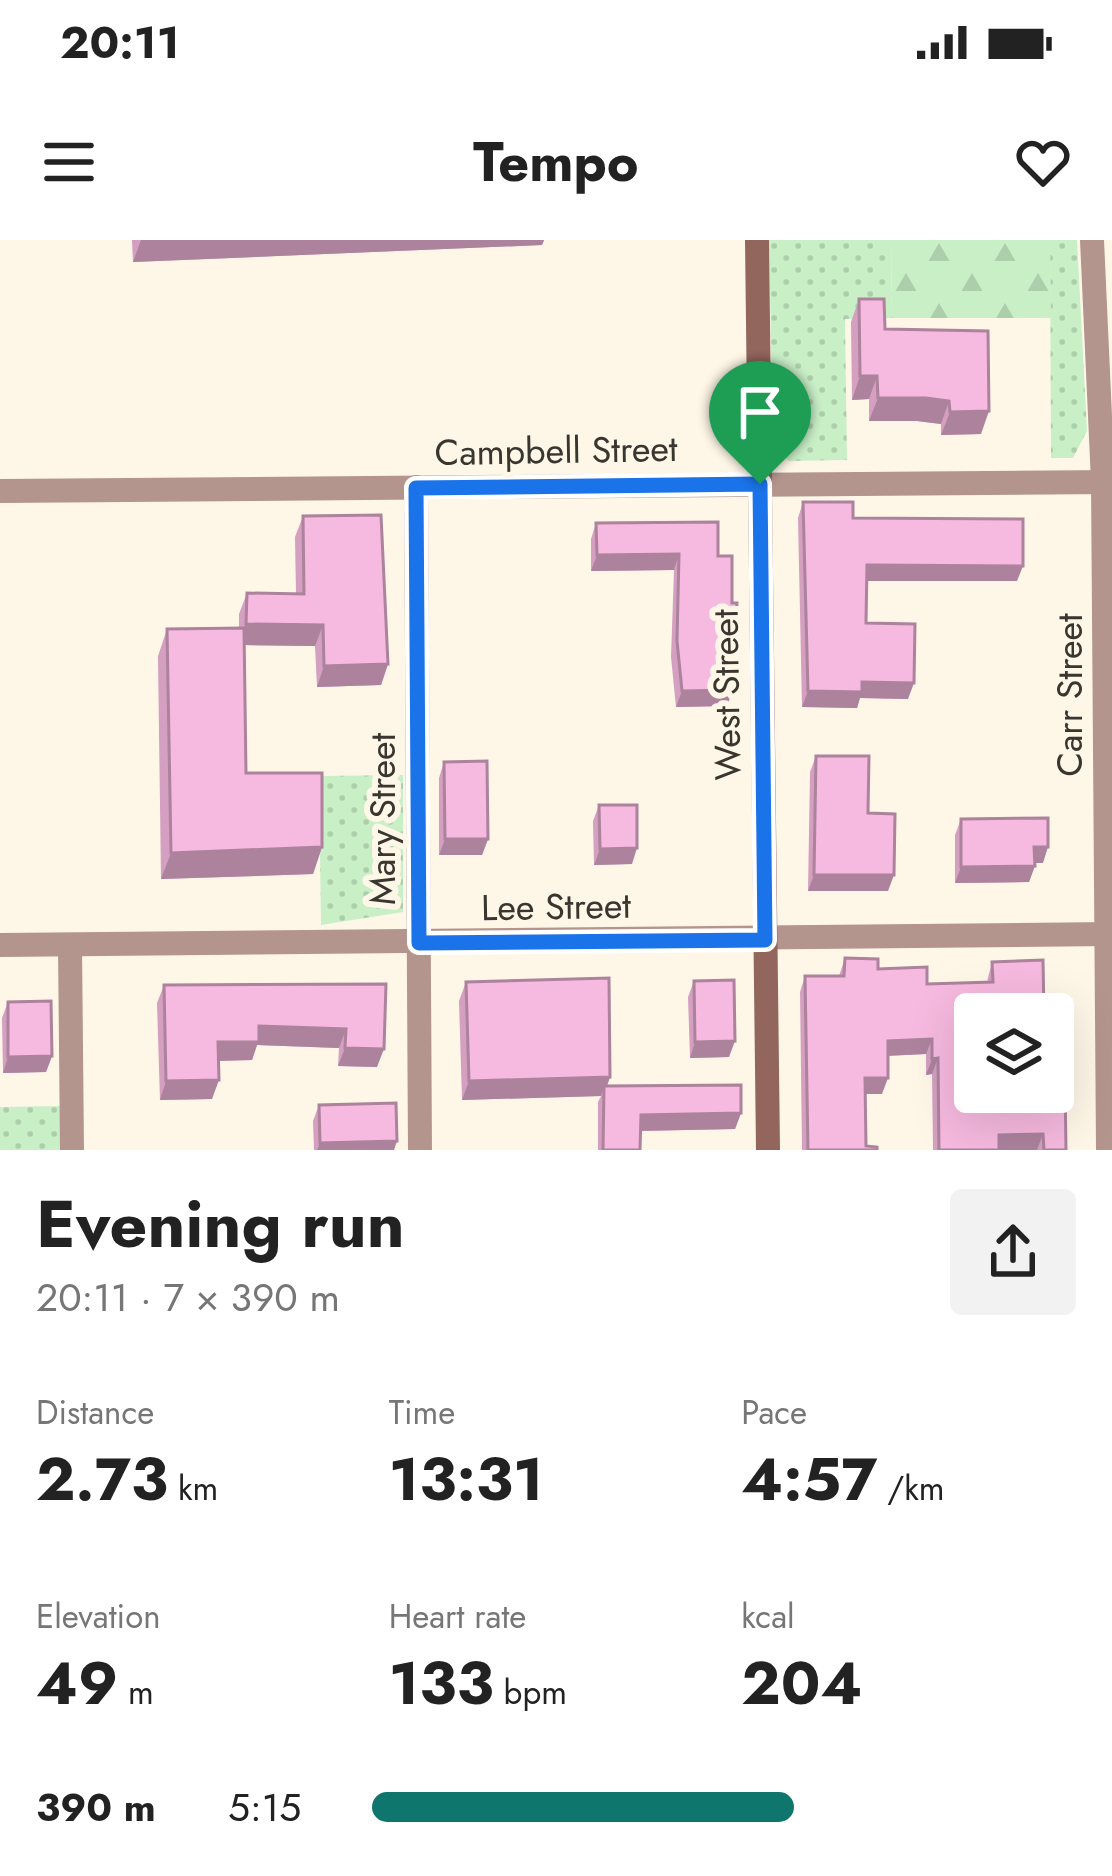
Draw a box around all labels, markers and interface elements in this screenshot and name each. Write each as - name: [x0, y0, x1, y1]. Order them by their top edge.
- text: 20:11: [60, 10, 180, 75]
- text: Tempo: [473, 123, 639, 201]
- icon: menu: [36, 129, 102, 195]
- icon: heart: [1010, 129, 1076, 195]
- pin: [709, 361, 811, 484]
- icon: arrive: [727, 379, 793, 445]
- street label: Campbell Street: [434, 422, 678, 478]
- street label: West Street: [699, 609, 753, 781]
- street label: Carr Street: [1043, 613, 1095, 777]
- street label: Mary Street: [356, 732, 408, 905]
- street label: Lee Street: [481, 879, 632, 933]
- map controls: [954, 993, 1074, 1113]
- button: layers: [954, 993, 1074, 1113]
- text: Evening run: [36, 1176, 405, 1272]
- button: share: [950, 1189, 1076, 1315]
- text: 20:11 · 7 × 390 m: [36, 1269, 340, 1326]
- text: Distance: [36, 1389, 154, 1436]
- text: Time: [389, 1389, 455, 1436]
- text: Pace: [741, 1389, 807, 1436]
- text: 2.73: [36, 1436, 168, 1523]
- text: 13:31: [389, 1436, 544, 1523]
- text: 4:57: [741, 1436, 877, 1523]
- text: km: [168, 1465, 218, 1512]
- text: /km: [877, 1465, 945, 1512]
- text: Elevation: [36, 1593, 160, 1640]
- text: Heart rate: [389, 1593, 526, 1640]
- text: kcal: [741, 1593, 795, 1640]
- text: 49: [36, 1640, 118, 1727]
- text: 133: [389, 1640, 494, 1727]
- text: 204: [741, 1640, 862, 1727]
- text: m: [118, 1669, 154, 1716]
- text: bpm: [494, 1669, 567, 1716]
- text: 390 m: [36, 1779, 156, 1836]
- text: 5:15: [228, 1779, 301, 1836]

